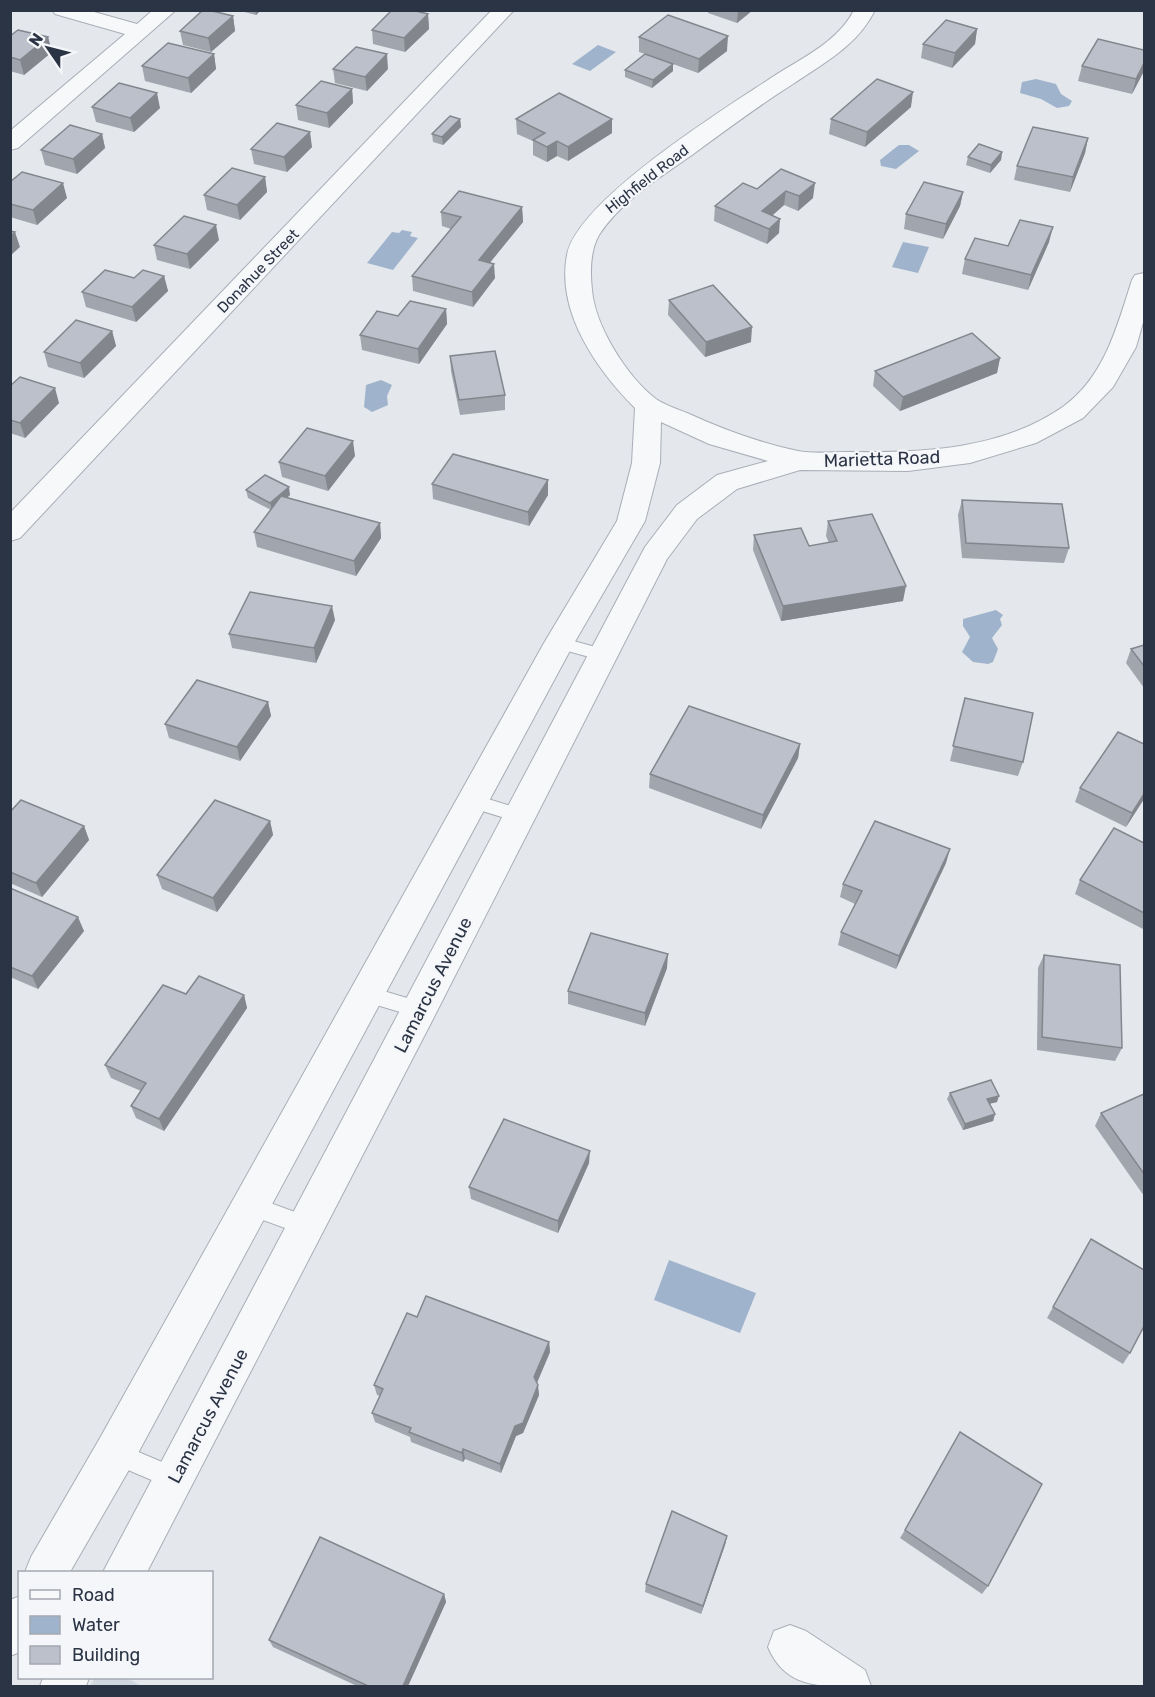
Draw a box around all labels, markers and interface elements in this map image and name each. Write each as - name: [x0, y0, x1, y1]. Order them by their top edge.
- north arrow: [18, 18, 78, 78]
- text: N: [25, 30, 47, 50]
- street label: Highfield Road: [602, 141, 692, 217]
- street label: Donahue Street: [213, 225, 303, 317]
- street label: Marietta Road: [823, 446, 941, 472]
- street label: Lamarcus Avenue: [389, 913, 477, 1057]
- street label: Lamarcus Avenue: [163, 1345, 253, 1487]
- legend: [18, 1571, 213, 1679]
- text: Road: [72, 1584, 115, 1606]
- text: Water: [72, 1614, 120, 1636]
- text: Building: [72, 1644, 140, 1666]

